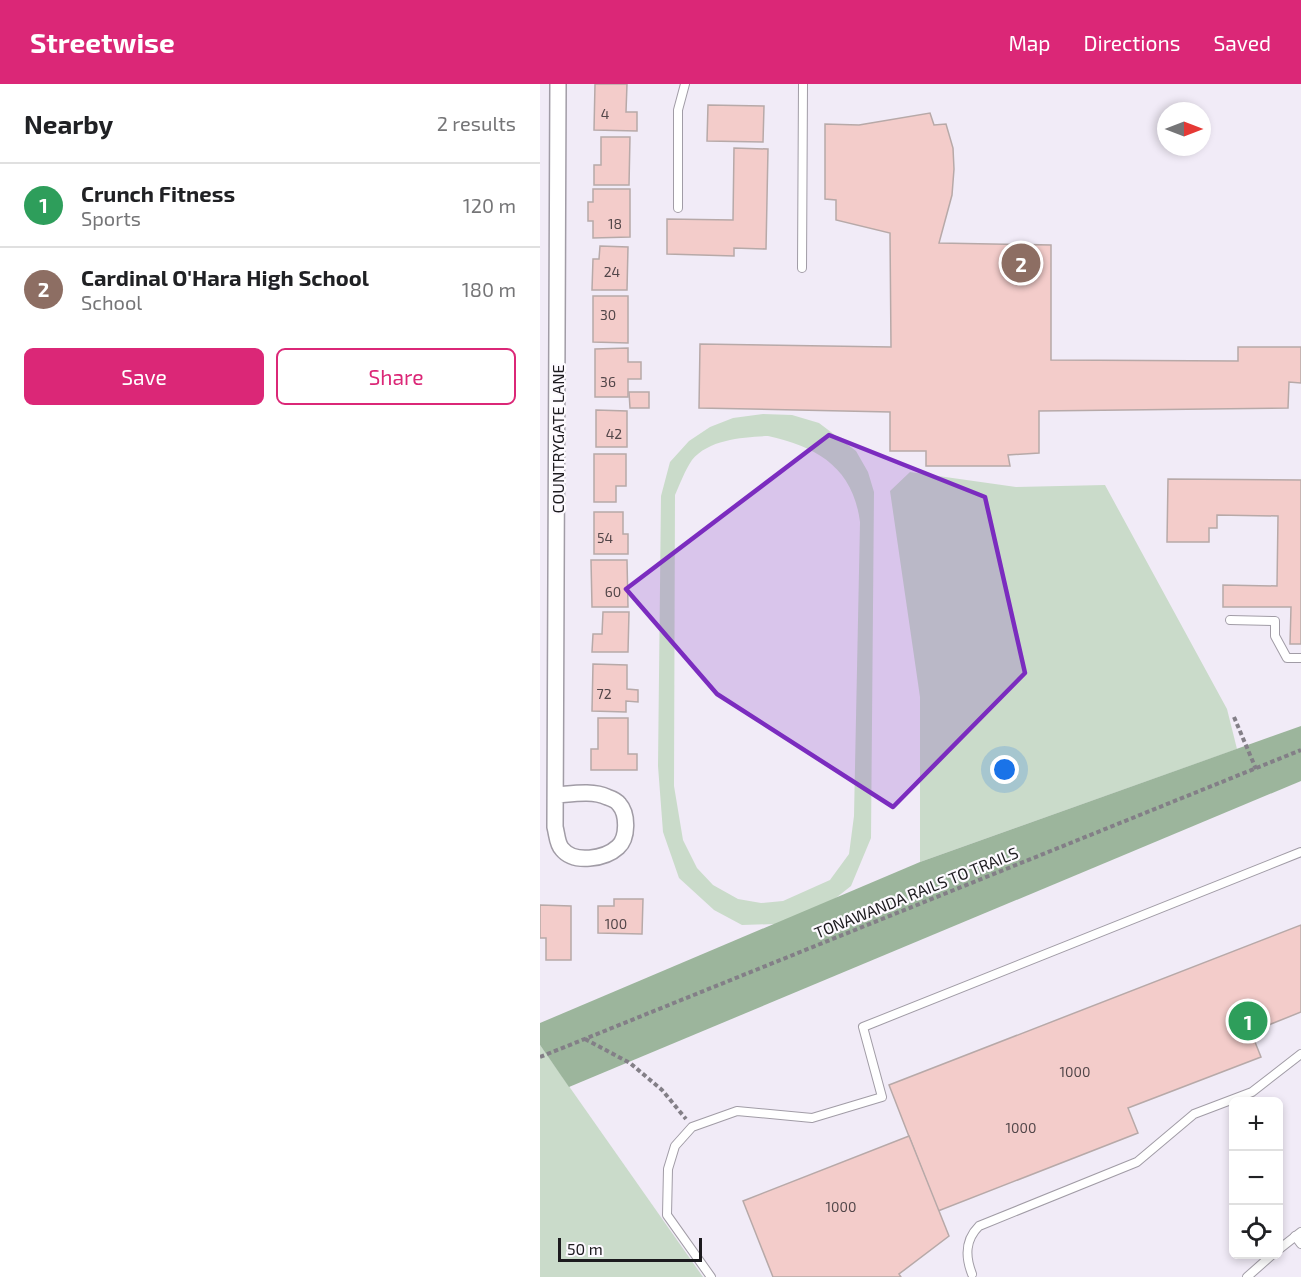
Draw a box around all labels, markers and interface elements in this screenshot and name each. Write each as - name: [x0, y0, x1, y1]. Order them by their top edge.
- text: Streetwise: [30, 25, 175, 59]
- text: Map: [1008, 30, 1051, 55]
- text: Directions: [1084, 30, 1180, 55]
- text: Saved: [1213, 30, 1271, 55]
- north arrow: [1157, 102, 1211, 156]
- house number: 4: [601, 105, 609, 122]
- text: Nearby: [24, 108, 113, 139]
- text: 2 results: [437, 111, 516, 135]
- text: Crunch Fitness: [81, 180, 235, 206]
- text: 1: [39, 193, 48, 217]
- text: 120 m: [463, 193, 516, 217]
- text: Sports: [81, 206, 141, 230]
- house number: 18: [608, 215, 622, 232]
- pin: 2: [1002, 240, 1040, 285]
- house number: 24: [604, 263, 620, 280]
- text: Cardinal O'Hara High School: [81, 264, 369, 290]
- text: 2: [38, 277, 49, 301]
- text: 180 m: [462, 277, 516, 301]
- text: School: [81, 290, 142, 314]
- house number: 30: [600, 306, 616, 323]
- button: Save: [24, 348, 264, 405]
- button: Share: [276, 348, 516, 405]
- street label: COUNTRYGATE LANE: [548, 365, 567, 513]
- house number: 36: [600, 373, 616, 390]
- house number: 42: [606, 425, 622, 442]
- house number: 54: [597, 529, 613, 546]
- house number: 60: [605, 583, 621, 600]
- house number: 72: [596, 685, 612, 702]
- your location: [990, 755, 1019, 784]
- street label: TONAWANDA RAILS TO TRAILS: [811, 842, 1021, 942]
- house number: 100: [605, 915, 627, 932]
- pin: 1: [1228, 998, 1268, 1044]
- house number: 1000: [1060, 1063, 1090, 1080]
- map controls: [1229, 1097, 1283, 1259]
- button: +: [1229, 1097, 1283, 1151]
- house number: 1000: [1006, 1119, 1036, 1136]
- button: −: [1229, 1151, 1283, 1205]
- house number: 1000: [826, 1198, 856, 1215]
- button: locate: [1229, 1205, 1283, 1259]
- scale bar: [558, 1235, 702, 1262]
- text: 50 m: [567, 1239, 603, 1258]

